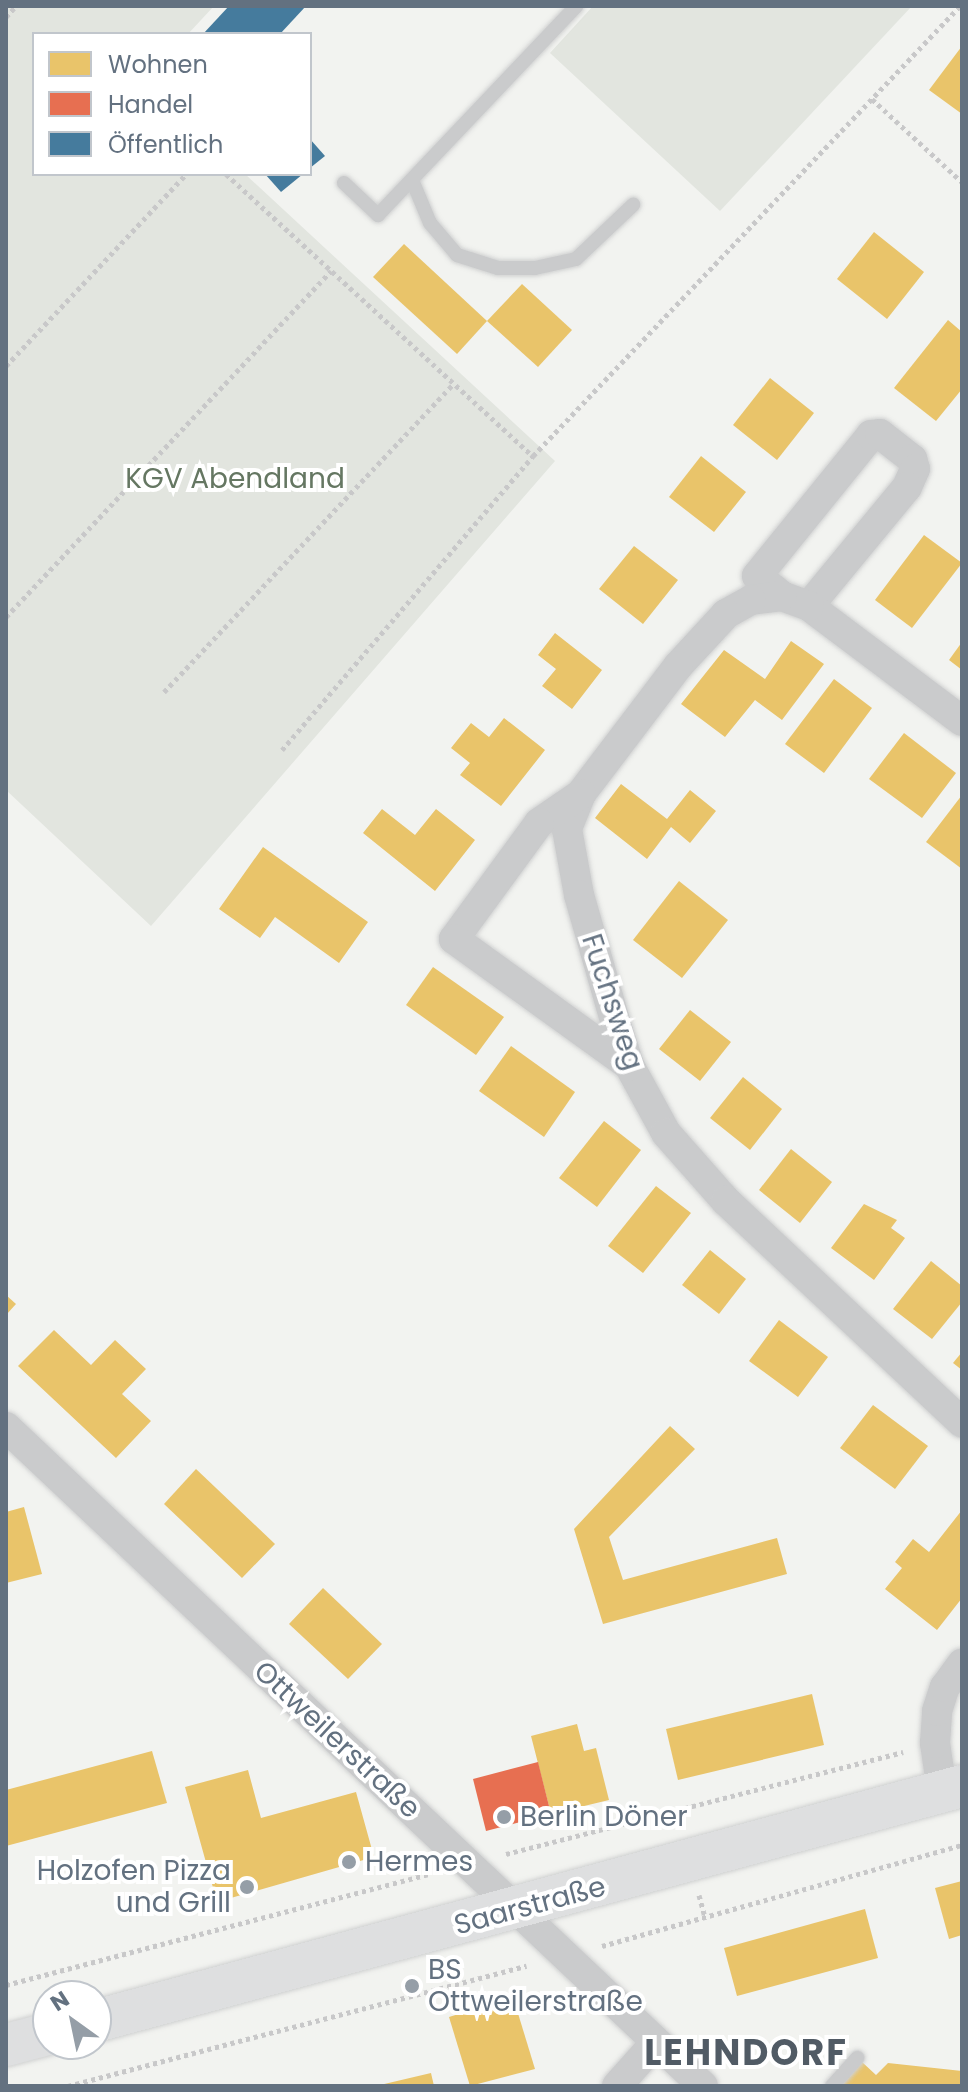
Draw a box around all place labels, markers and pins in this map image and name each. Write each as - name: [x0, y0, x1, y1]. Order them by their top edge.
- place label: Berlin Döner: [520, 1800, 688, 1834]
- marker: Berlin Döner: [495, 1808, 513, 1826]
- place label: Hermes: [365, 1845, 473, 1879]
- marker: Hermes: [340, 1853, 358, 1871]
- place label: Holzofen Pizza und Grill: [37, 1854, 231, 1920]
- marker: Holzofen Pizza und Grill: [238, 1878, 256, 1896]
- place label: BS Ottweilerstraße: [428, 1953, 643, 2019]
- marker: BS Ottweilerstraße: [403, 1977, 421, 1995]

